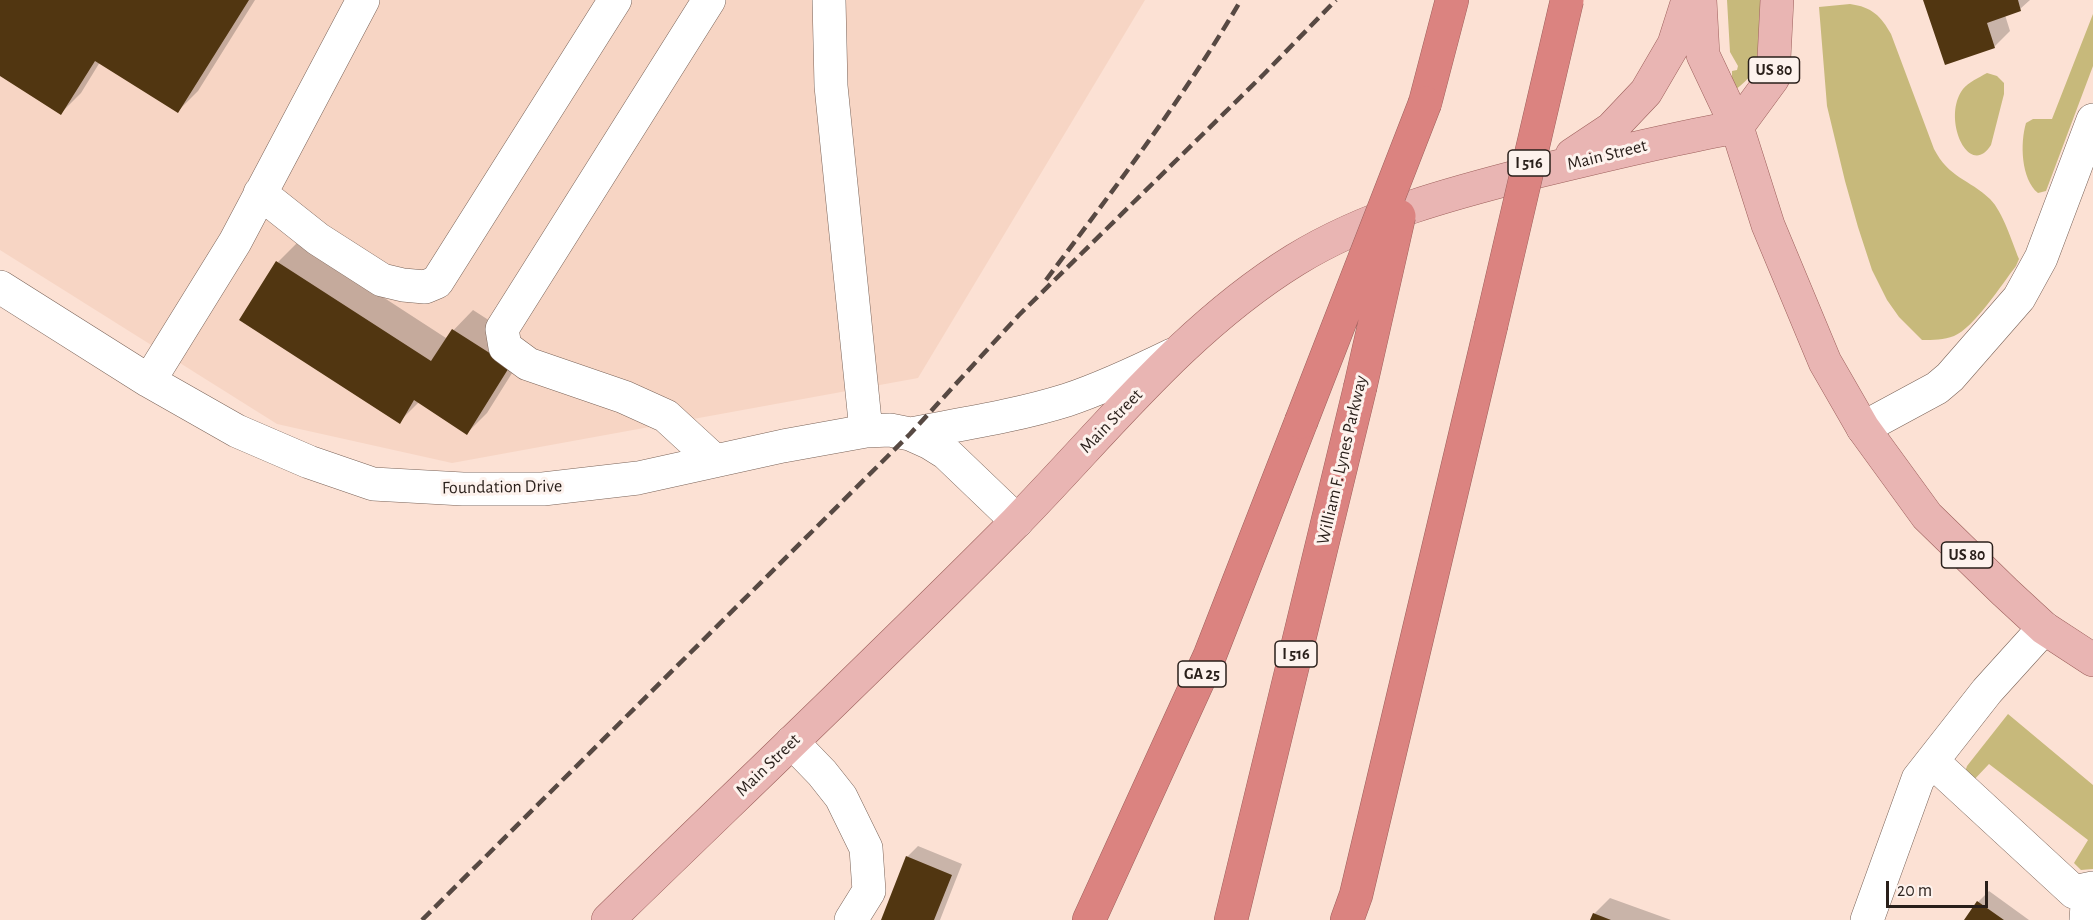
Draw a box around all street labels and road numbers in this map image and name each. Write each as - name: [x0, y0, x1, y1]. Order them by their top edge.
- road number: US 80: [1748, 57, 1800, 83]
- street label: Main Street: [1565, 135, 1649, 175]
- road number: I 516: [1508, 150, 1550, 176]
- street label: William F. Lynes Parkway: [1312, 373, 1372, 547]
- street label: Main Street: [1075, 384, 1147, 458]
- street label: Foundation Drive: [442, 475, 562, 499]
- road number: US 80: [1942, 542, 1992, 568]
- road number: I 516: [1275, 641, 1317, 667]
- road number: GA 25: [1178, 661, 1226, 687]
- street label: Main Street: [731, 729, 805, 801]

